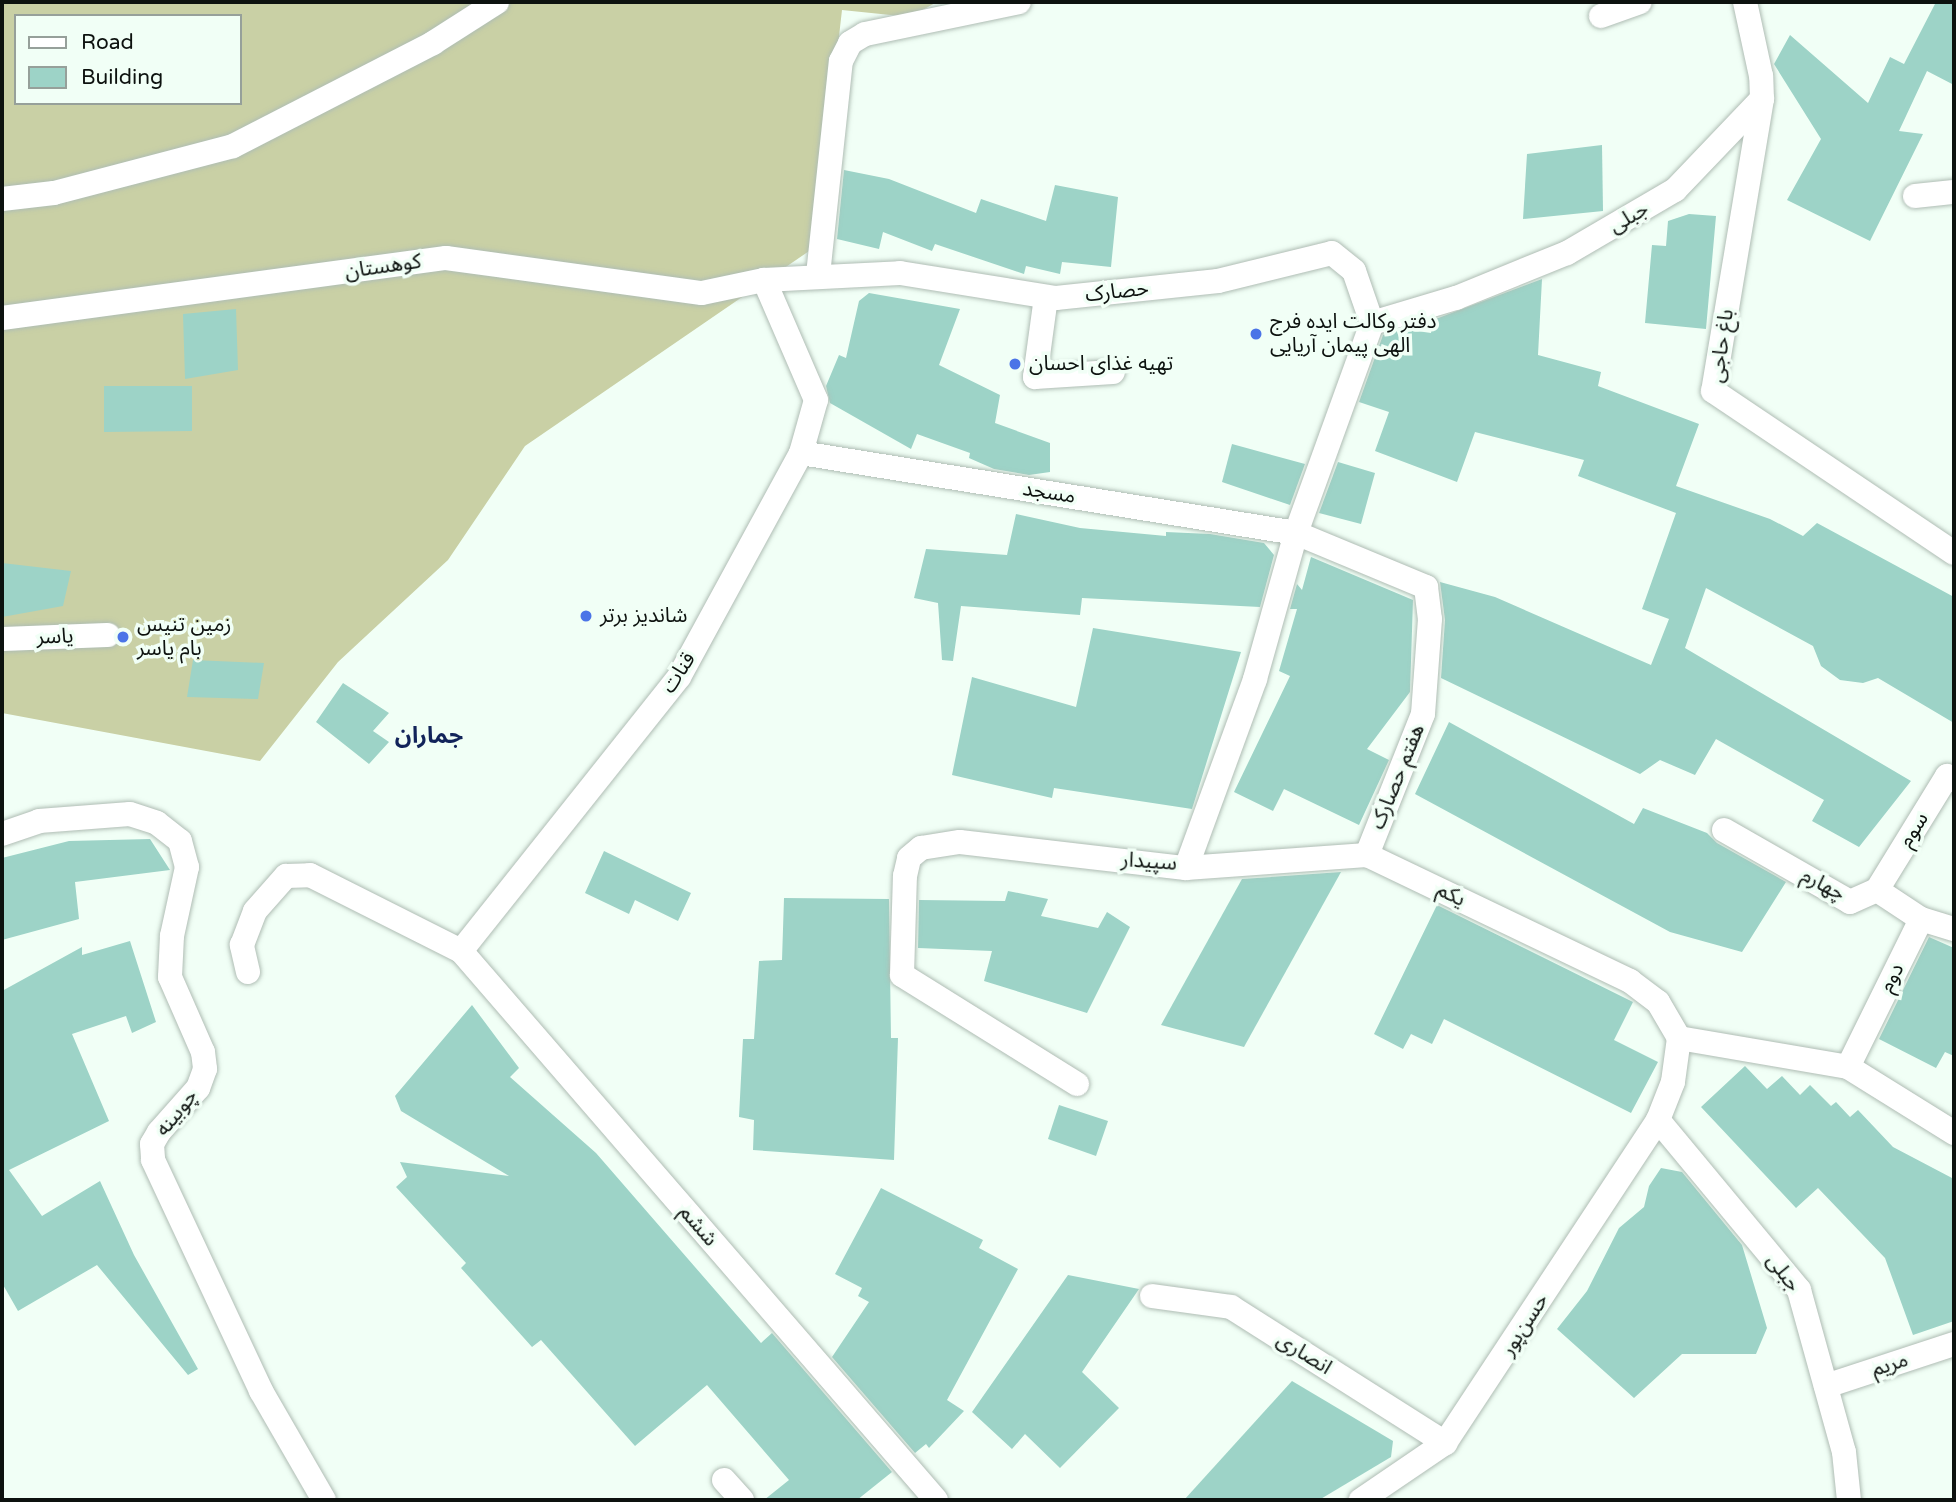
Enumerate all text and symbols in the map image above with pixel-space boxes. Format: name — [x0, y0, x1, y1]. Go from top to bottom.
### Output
legend — [14, 14, 242, 105]
text: Road — [81, 30, 134, 55]
text: Building — [81, 65, 163, 90]
street label: جبلی — [1605, 197, 1653, 239]
street label: کوهستان — [343, 249, 423, 285]
street label: حصارک — [1084, 276, 1150, 308]
street label: باغ حاجی — [1704, 308, 1740, 384]
place label: دفتر وکالت ایده فرج الهی پیمان آریایی — [1270, 309, 1437, 359]
marker: دفتر وکالت ایده فرج الهی پیمان آریایی — [1248, 326, 1264, 342]
place label: تهیه غذای احسان — [1029, 351, 1173, 377]
marker: تهیه غذای احسان — [1007, 356, 1023, 372]
street label: مسجد — [1021, 476, 1077, 510]
place label: شاندیز برتر — [600, 603, 687, 629]
marker: شاندیز برتر — [578, 608, 594, 624]
place label: زمین تنیس بام یاسر — [137, 612, 231, 662]
street label: یاسر — [36, 624, 74, 650]
marker: زمین تنیس بام یاسر — [115, 629, 131, 645]
street label: قنات — [657, 648, 701, 698]
street label: هفتم حصارک — [1365, 721, 1431, 833]
district label: جماران — [395, 722, 463, 750]
street label: سوم — [1894, 808, 1934, 852]
street label: سپیدار — [1120, 847, 1178, 877]
street label: چهارم — [1797, 863, 1849, 907]
street label: یکم — [1433, 877, 1469, 913]
street label: دوم — [1874, 959, 1910, 997]
street label: چوبینه — [150, 1084, 204, 1142]
street label: ششم — [673, 1200, 723, 1252]
street label: جبلی — [1761, 1249, 1805, 1297]
street label: حسن‌پور — [1496, 1289, 1554, 1361]
street label: انصاری — [1272, 1327, 1336, 1381]
street label: مریم — [1869, 1347, 1911, 1383]

